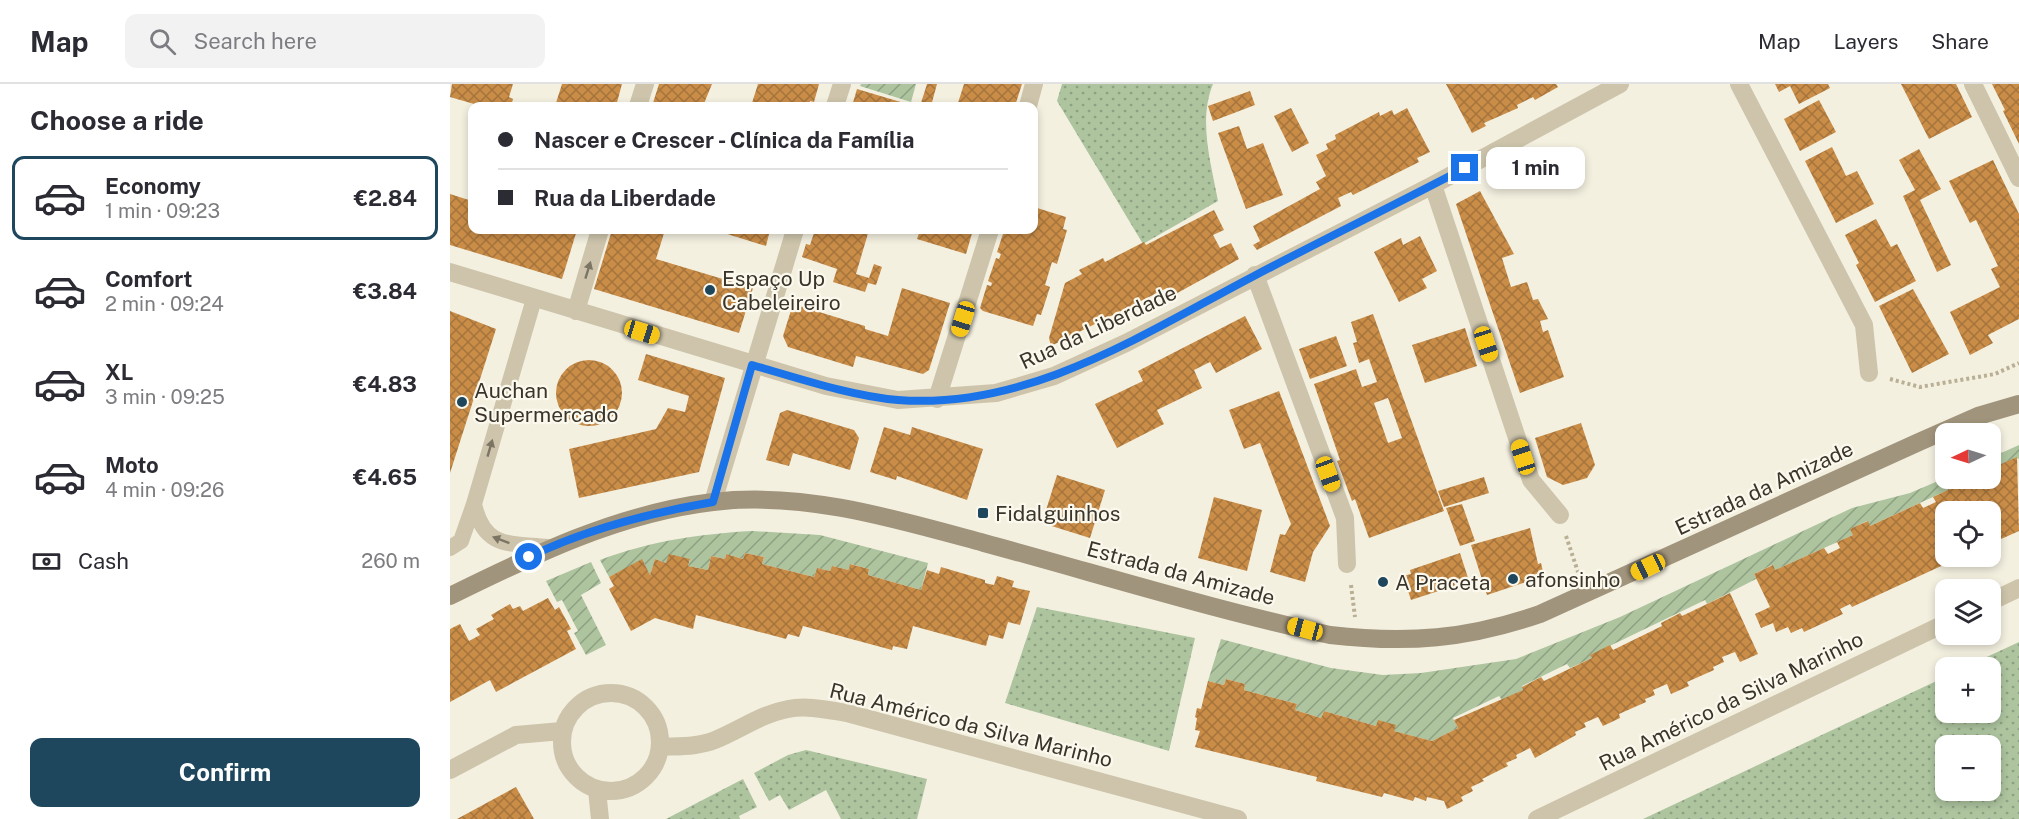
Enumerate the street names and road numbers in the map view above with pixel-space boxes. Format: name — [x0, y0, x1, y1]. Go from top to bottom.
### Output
street label: Rua da Liberdade — [1015, 280, 1181, 374]
street label: Estrada da Amizade — [1671, 436, 1857, 540]
street label: Estrada da Amizade — [1084, 536, 1278, 610]
street label: Rua Américo da Silva Marinho — [1595, 626, 1867, 776]
street label: Rua Américo da Silva Marinho — [827, 678, 1115, 772]

